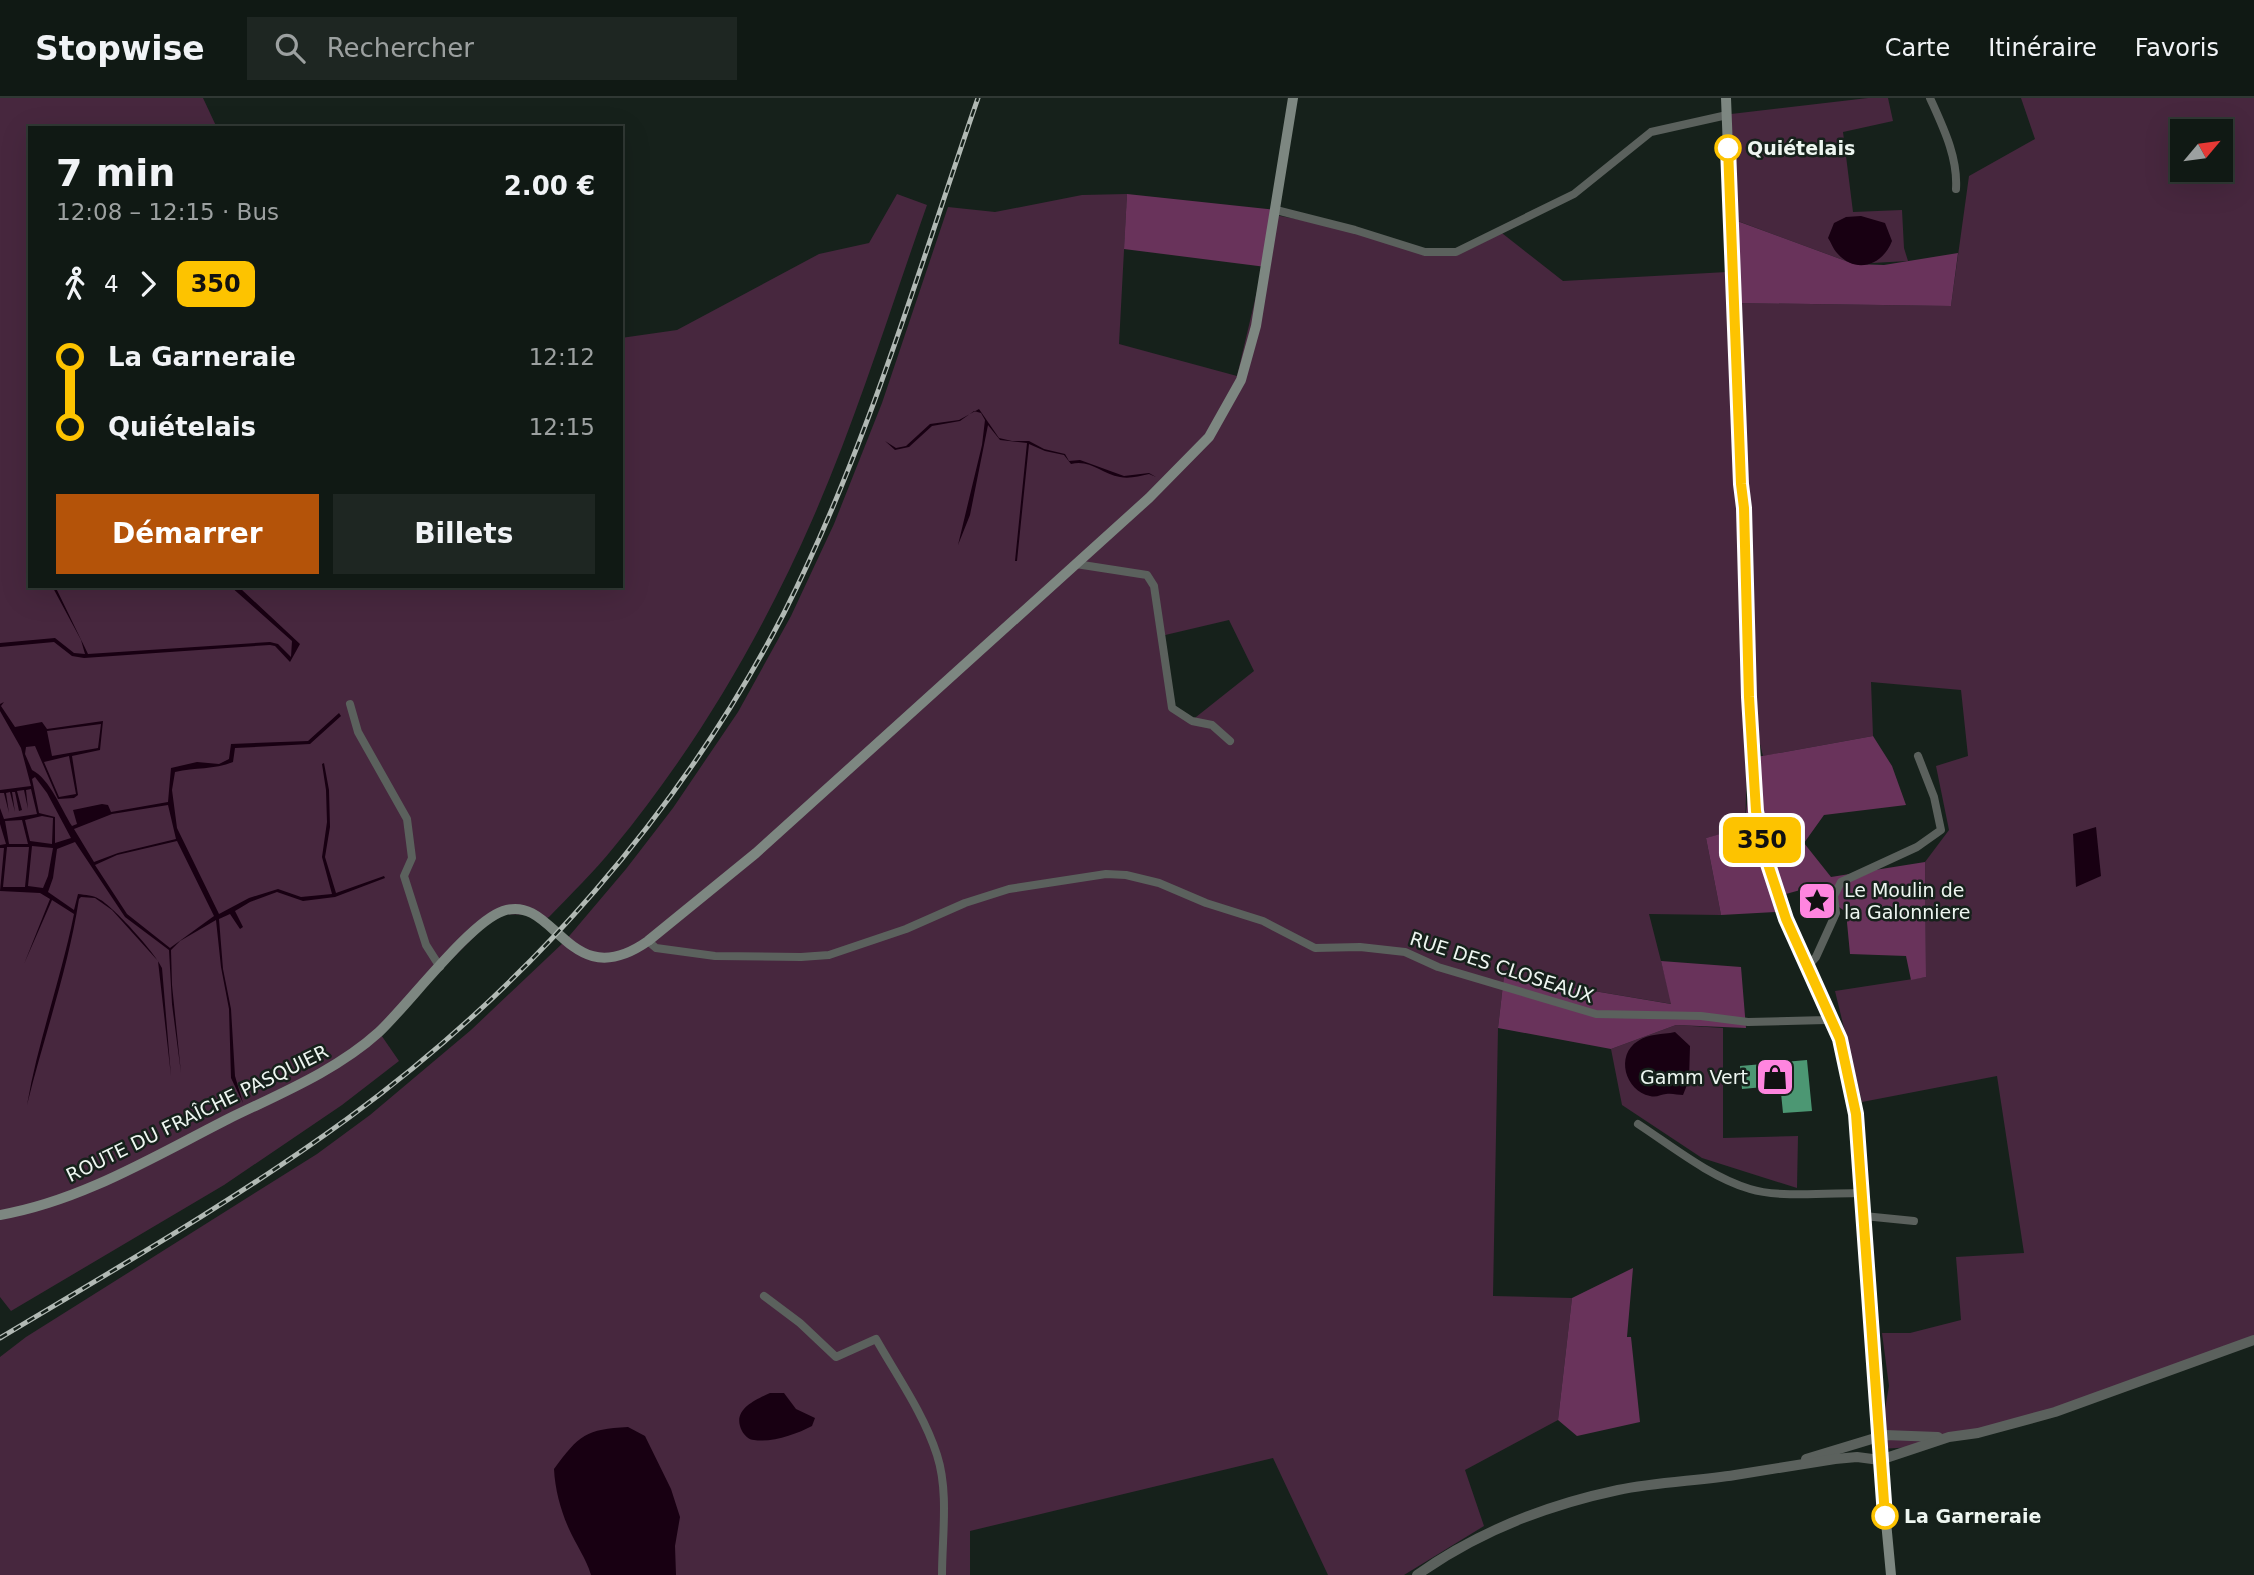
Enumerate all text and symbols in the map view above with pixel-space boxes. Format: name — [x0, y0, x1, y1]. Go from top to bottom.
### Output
search box — [247, 17, 737, 80]
text: Stopwise — [35, 29, 205, 68]
icon: search — [271, 29, 309, 67]
text: Rechercher — [327, 33, 474, 63]
text: Carte — [1885, 34, 1950, 62]
text: Itinéraire — [1988, 34, 2097, 62]
text: Favoris — [2135, 34, 2219, 62]
north arrow — [2170, 119, 2233, 182]
map controls — [2170, 119, 2233, 182]
marker: Quiételais — [1715, 135, 1741, 161]
place label: Quiételais — [1747, 137, 1855, 159]
text: 7 min — [56, 151, 175, 195]
text: 2.00 € — [504, 171, 595, 201]
text: 12:08 – 12:15 · Bus — [56, 199, 279, 225]
icon: walk — [56, 265, 94, 303]
icon: forward — [129, 265, 167, 303]
text: 350 — [191, 270, 241, 298]
text: 4 — [104, 271, 119, 297]
text: La Garneraie — [108, 342, 296, 372]
text: 12:12 — [529, 344, 595, 370]
text: Quiételais — [108, 412, 256, 442]
text: 12:15 — [529, 414, 595, 440]
button: Démarrer — [56, 494, 319, 574]
button: Billets — [333, 494, 595, 574]
line badge: 350 — [1722, 817, 1802, 863]
text: 350 — [1737, 826, 1787, 854]
place label: Le Moulin de la Galonniere — [1844, 879, 1970, 923]
place icon: Le Moulin de la Galonniere — [1796, 880, 1838, 922]
street label: RUE DES CLOSEAUX — [1407, 927, 1597, 1007]
street label: ROUTE DU FRAÎCHE PASQUIER — [62, 1040, 332, 1186]
shop icon: Gamm Vert — [1754, 1056, 1796, 1098]
place label: Gamm Vert — [1640, 1066, 1748, 1088]
marker: La Garneraie — [1872, 1503, 1898, 1529]
place label: La Garneraie — [1904, 1505, 2041, 1527]

